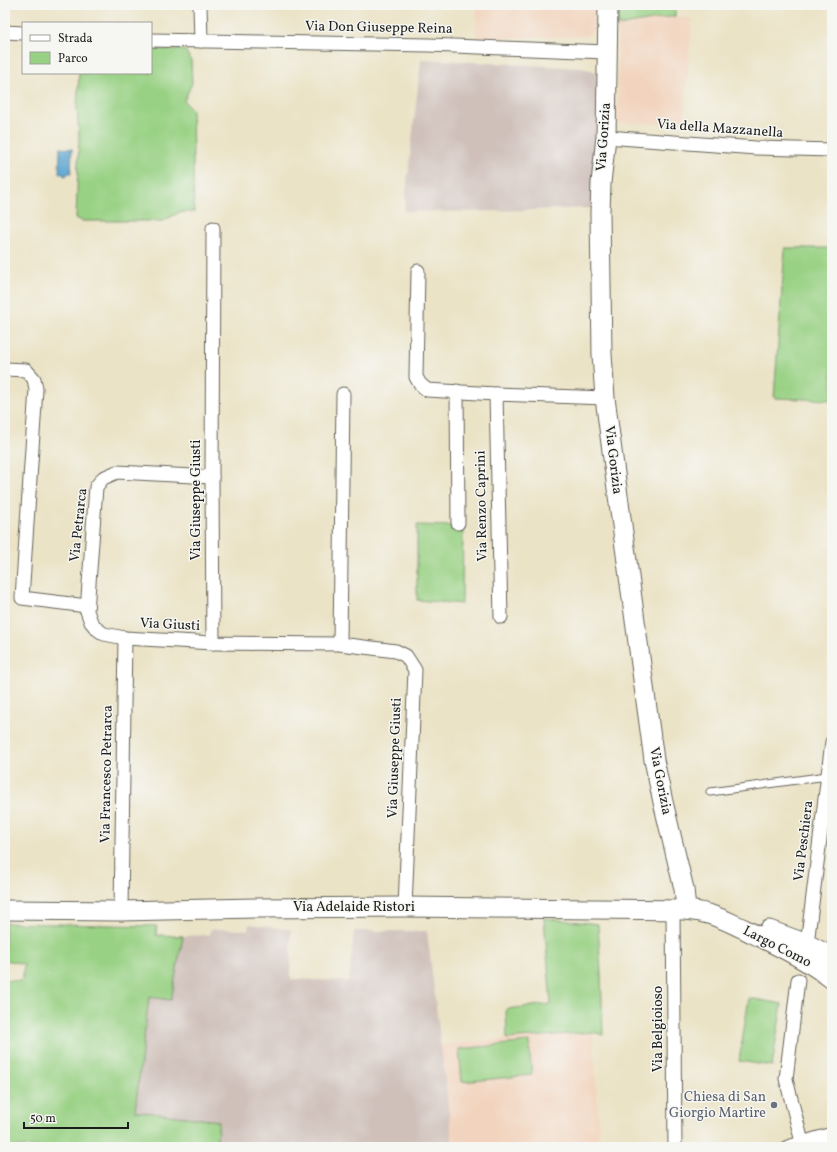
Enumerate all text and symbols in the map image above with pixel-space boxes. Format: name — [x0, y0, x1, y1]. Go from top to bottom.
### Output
street label: Via Don Giuseppe Reina — [305, 17, 453, 39]
legend — [22, 22, 152, 74]
text: Strada — [58, 31, 93, 47]
text: Parco — [58, 51, 88, 67]
street label: Via Gorizia — [592, 102, 616, 172]
street label: Via della Mazzanella — [656, 115, 784, 143]
street label: Via Gorizia — [599, 425, 627, 495]
street label: Via Giuseppe Giusti — [187, 440, 206, 560]
street label: Via Renzo Caprini — [472, 450, 492, 562]
street label: Via Petrarca — [66, 487, 92, 563]
street label: Via Giusti — [139, 614, 201, 636]
street label: Via Giuseppe Giusti — [383, 697, 407, 819]
street label: Via Francesco Petrarca — [96, 705, 118, 843]
street label: Via Gorizia — [644, 745, 676, 817]
street label: Via Peschiera — [790, 799, 818, 883]
street label: Via Adelaide Ristori — [293, 898, 415, 917]
street label: Largo Como — [739, 922, 815, 972]
street label: Via Belgioioso — [649, 986, 668, 1072]
place label: Chiesa di San Giorgio Martire — [669, 1088, 766, 1123]
marker: Chiesa di San Giorgio Martire — [769, 1100, 779, 1110]
scale bar — [24, 1104, 128, 1130]
text: 50 m — [30, 1111, 56, 1127]

